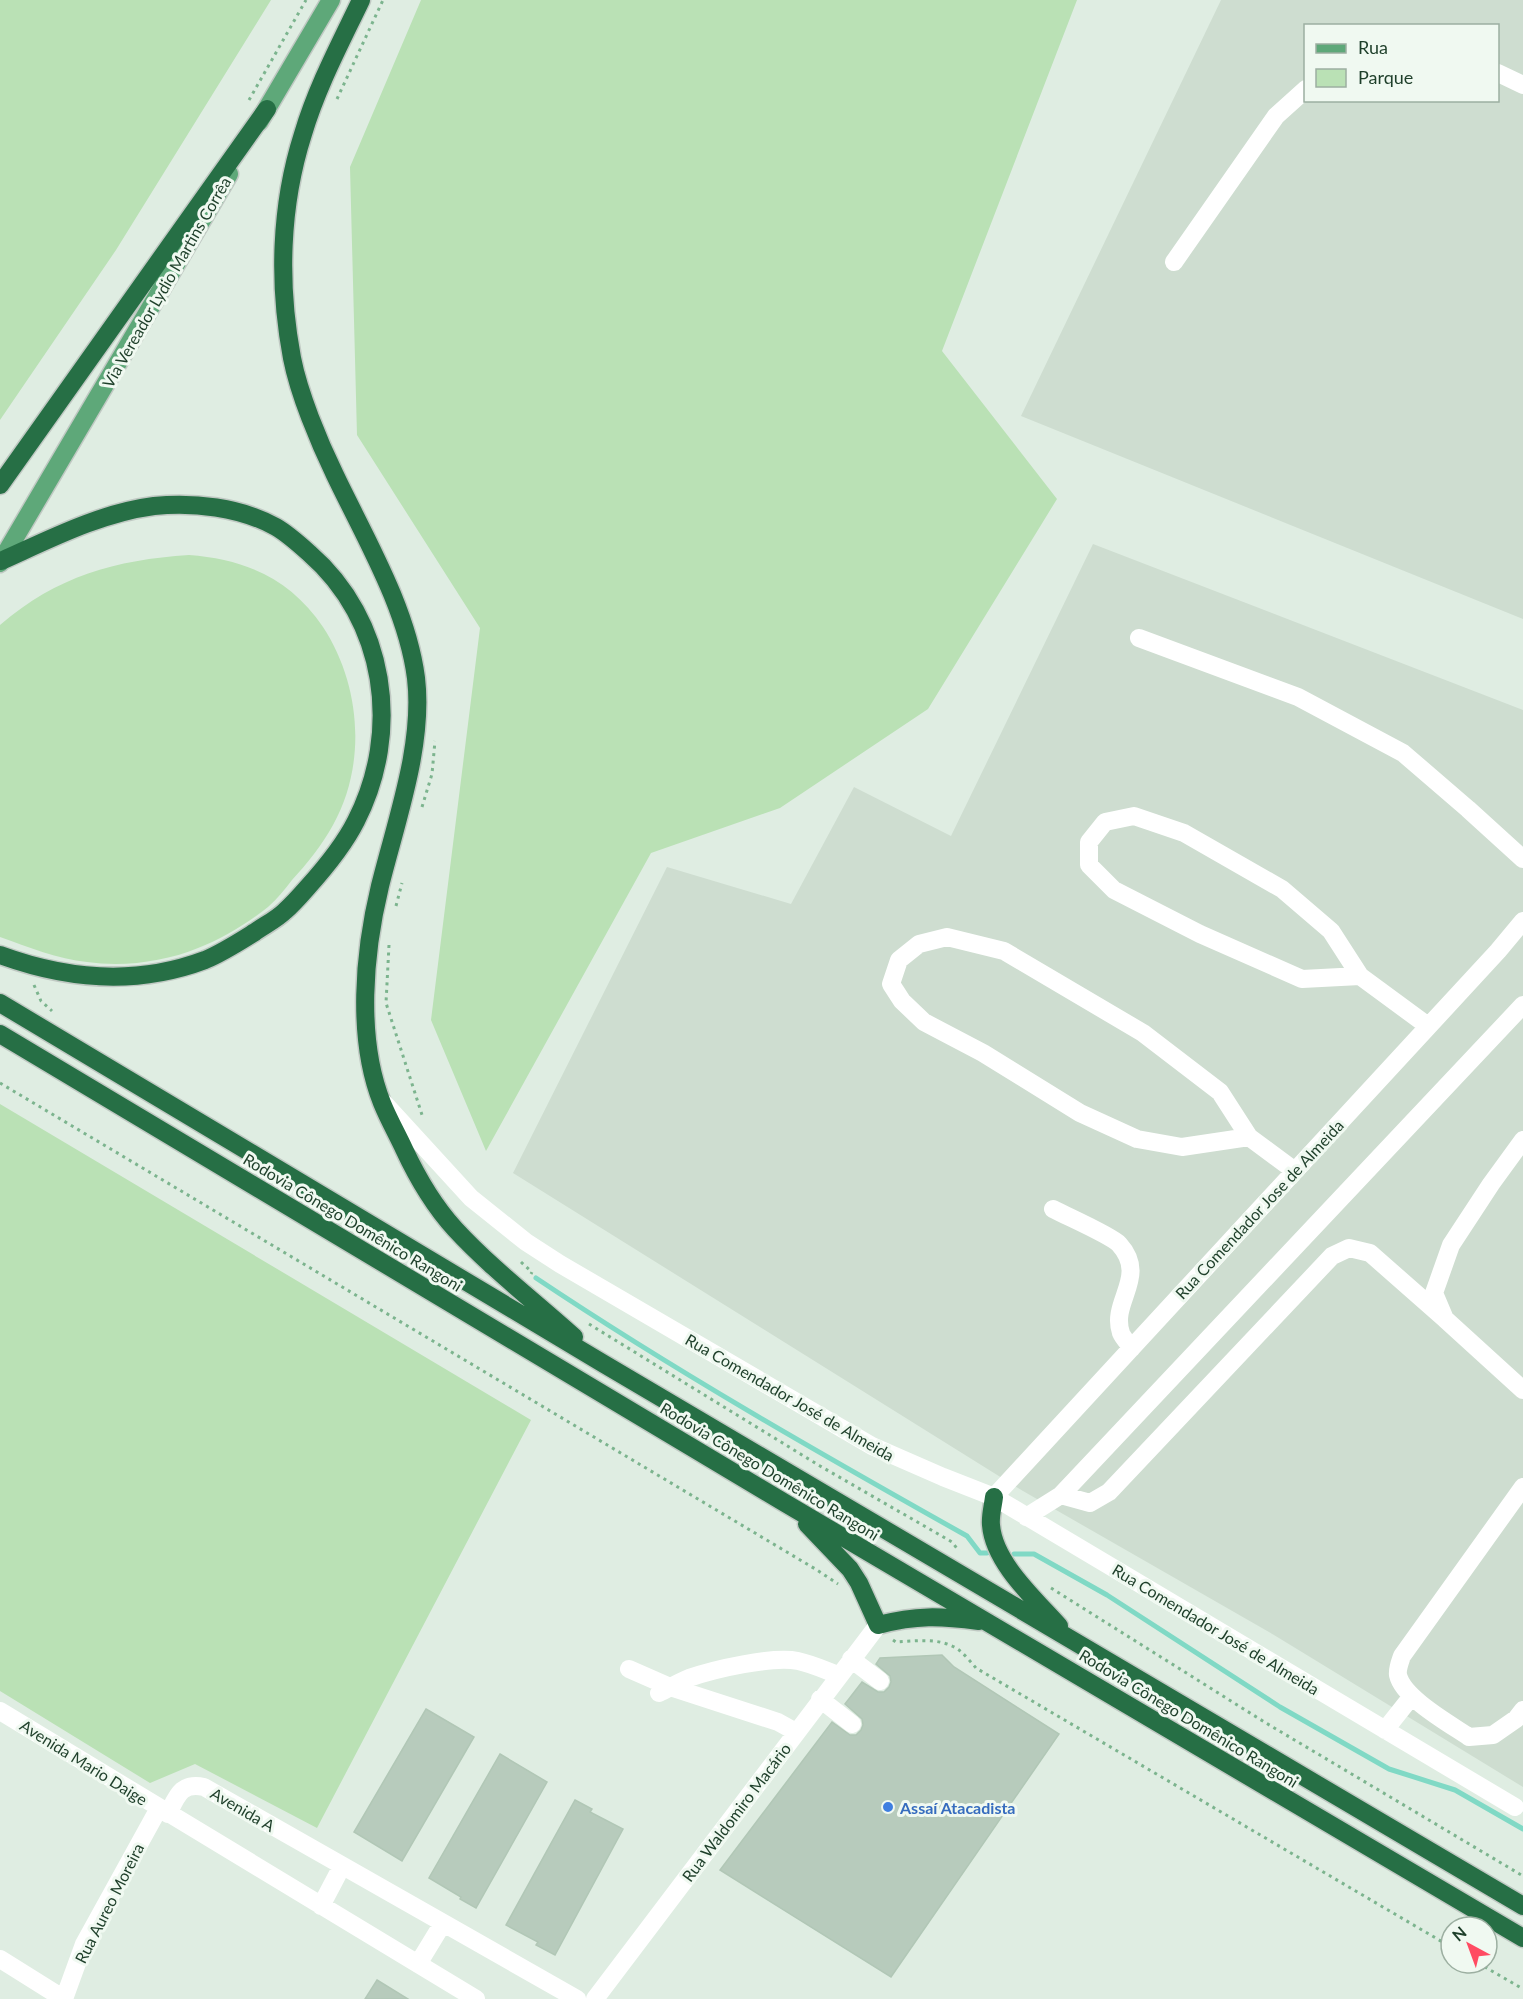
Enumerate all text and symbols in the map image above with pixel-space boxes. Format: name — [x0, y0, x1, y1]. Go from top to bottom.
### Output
legend — [1304, 24, 1499, 102]
text: Rua — [1358, 36, 1388, 58]
text: Parque — [1358, 66, 1413, 88]
street label: Via Vereador Lydio Martins Corrêa — [98, 173, 234, 391]
street label: Rua Comendador Jose de Almeida — [1171, 1116, 1347, 1302]
street label: Rodovia Cônego Domênico Rangoni — [240, 1149, 466, 1295]
street label: Rua Comendador José de Almeida — [682, 1329, 898, 1465]
street label: Rodovia Cônego Domênico Rangoni — [657, 1398, 883, 1544]
street label: Rua Comendador José de Almeida — [1109, 1560, 1323, 1698]
street label: Rodovia Cônego Domênico Rangoni — [1076, 1645, 1302, 1791]
street label: Avenida Mario Daige — [17, 1715, 151, 1809]
street label: Rua Waldomiro Macário — [678, 1739, 794, 1885]
street label: Avenida A — [208, 1783, 279, 1835]
place label: Assaí Atacadista — [899, 1798, 1016, 1817]
marker: Assaí Atacadista — [881, 1800, 895, 1814]
street label: Rua Aureo Moreira — [71, 1840, 147, 1966]
north arrow — [1439, 1915, 1499, 1975]
text: N — [1448, 1922, 1470, 1945]

